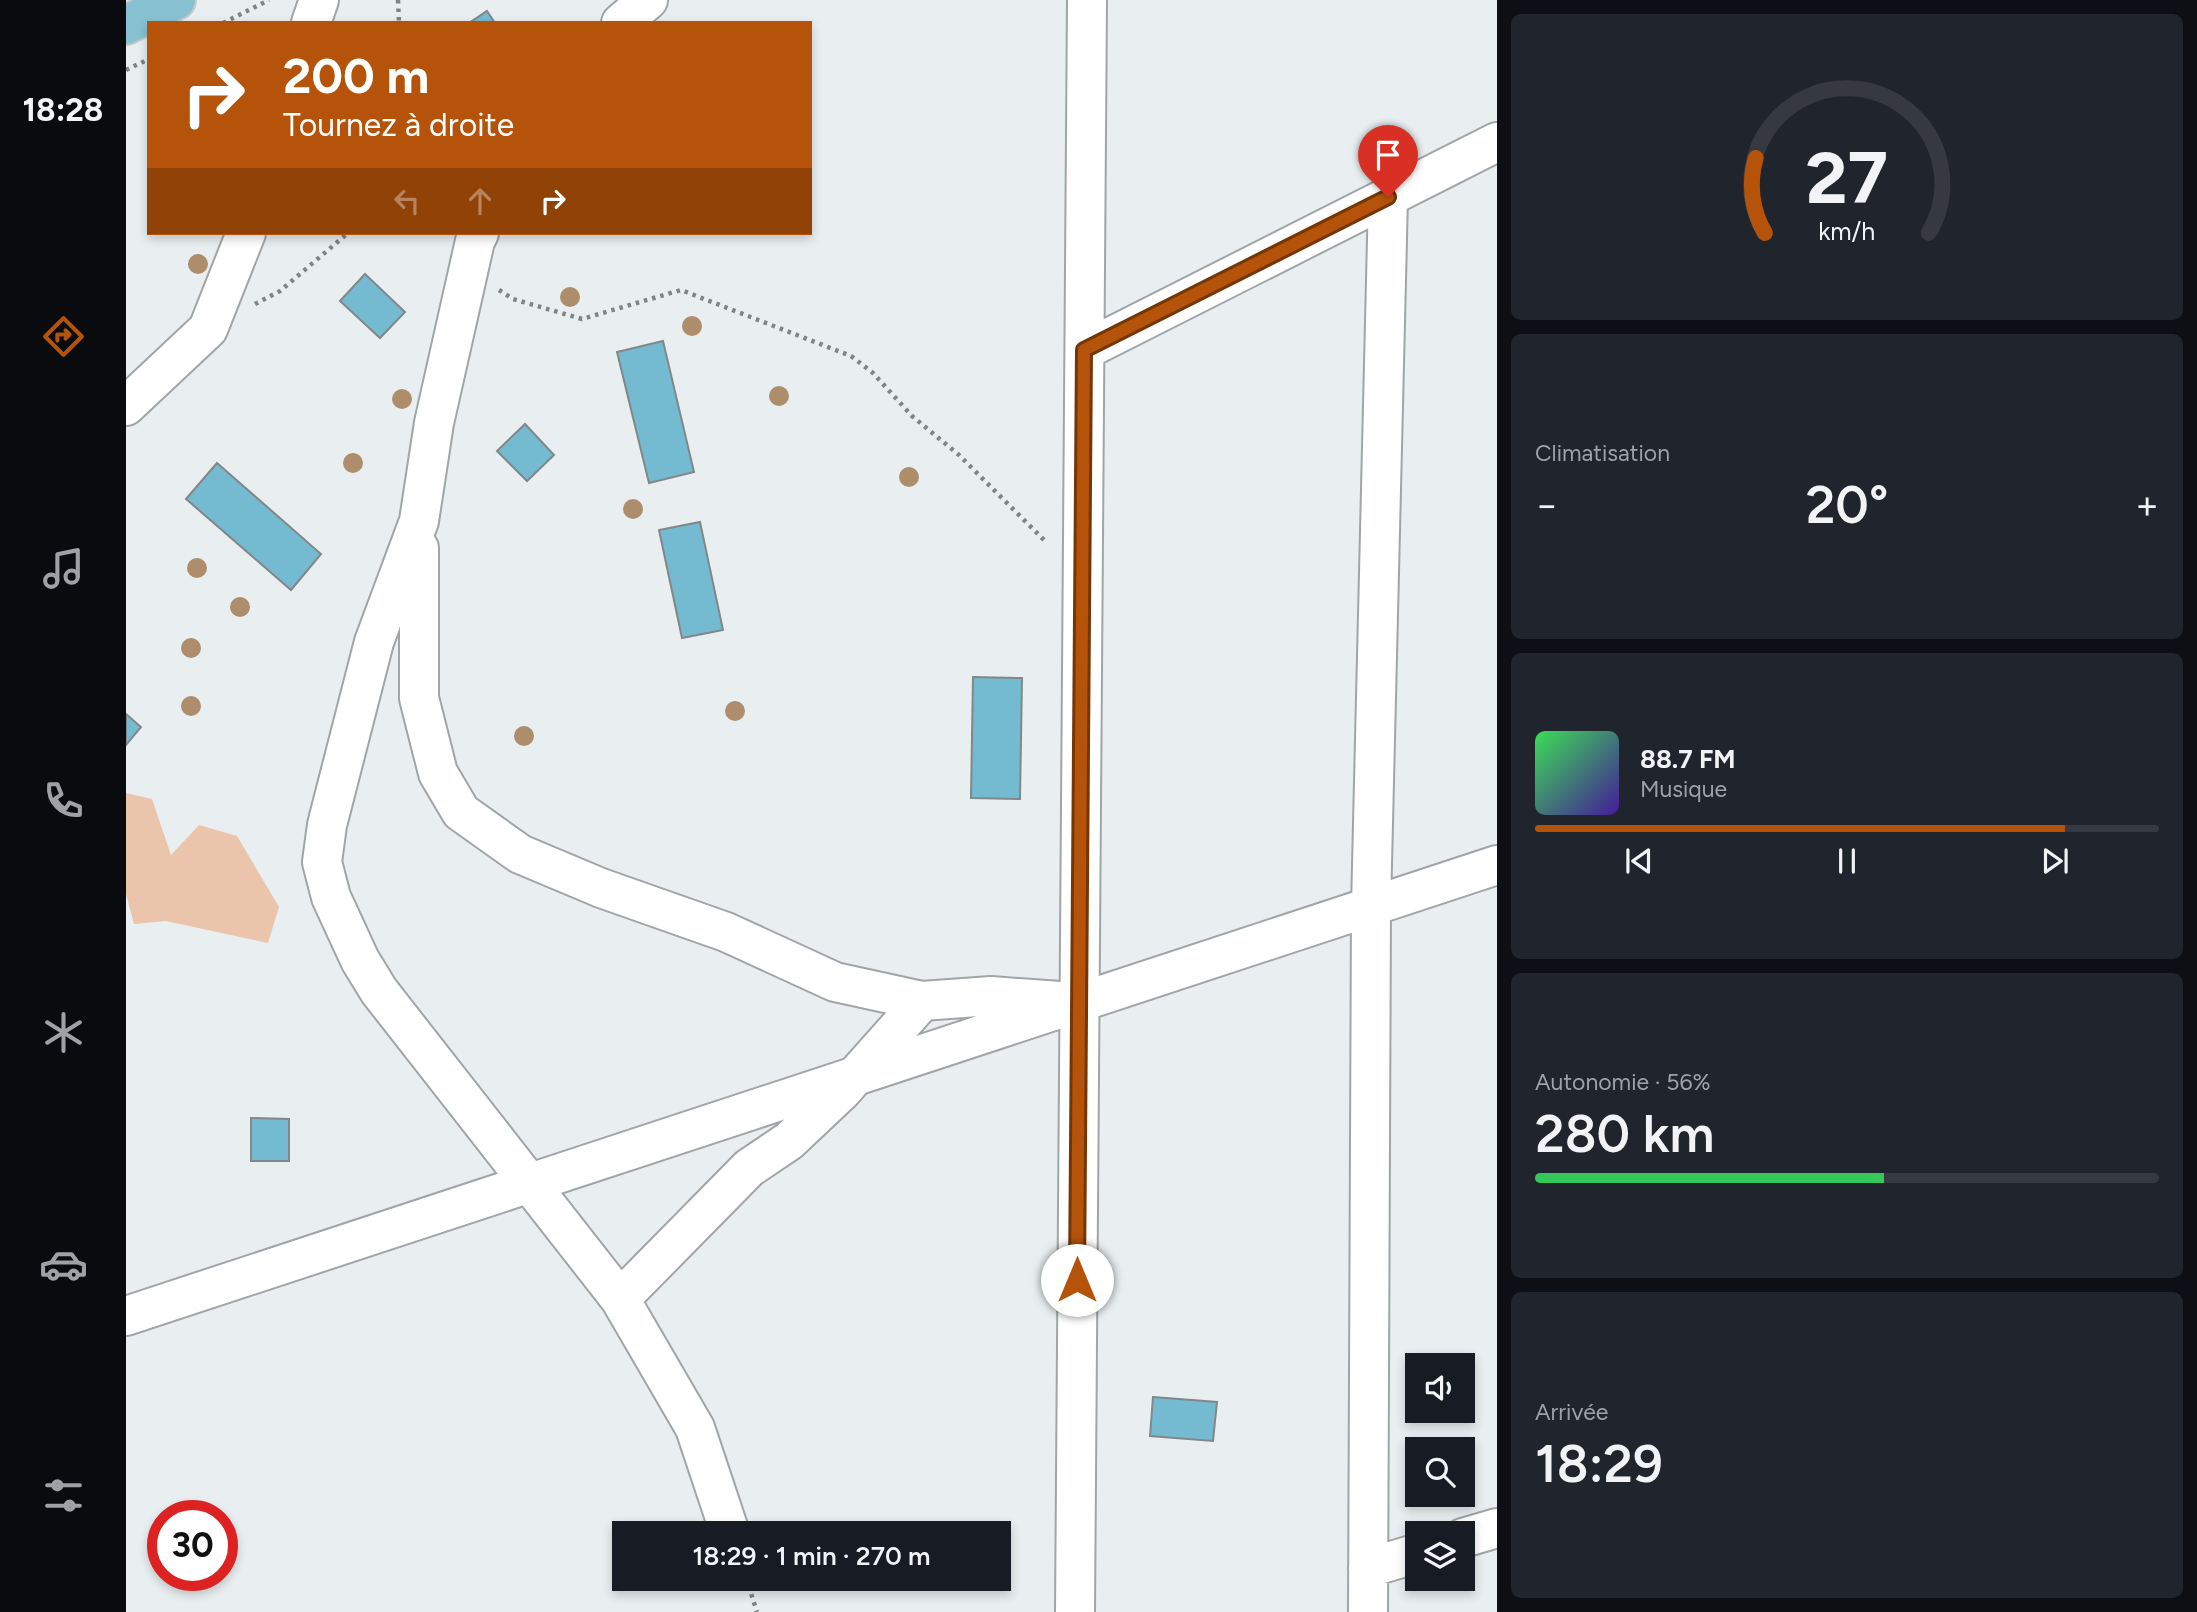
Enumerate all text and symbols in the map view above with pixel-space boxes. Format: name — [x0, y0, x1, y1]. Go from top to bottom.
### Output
text: 200 m — [283, 46, 429, 105]
icon: right — [168, 49, 259, 140]
text: 18:28 — [23, 91, 103, 129]
text: Tournez à droite — [283, 106, 514, 144]
pin — [1358, 125, 1418, 197]
text: 27 — [1806, 134, 1888, 221]
icon: arrive — [1369, 136, 1407, 174]
icon: left — [388, 182, 426, 220]
icon: ahead — [461, 182, 499, 220]
icon: right — [534, 182, 572, 220]
text: km/h — [1818, 216, 1876, 246]
icon: directions — [39, 312, 88, 361]
text: Climatisation — [1535, 439, 1670, 467]
text: 20° — [1806, 474, 1888, 536]
text: − — [1535, 482, 1559, 528]
text: + — [2135, 482, 2159, 528]
icon: music — [39, 544, 88, 593]
text: 88.7 FM — [1640, 743, 1736, 775]
text: Musique — [1640, 775, 1727, 803]
icon: phone — [39, 776, 88, 825]
icon: previous — [1620, 842, 1658, 880]
icon: pause — [1828, 842, 1866, 880]
icon: next — [2036, 842, 2074, 880]
icon: climate — [39, 1008, 88, 1057]
text: Autonomie · 56% — [1535, 1068, 1711, 1096]
text: 280 km — [1535, 1103, 1714, 1165]
icon: car — [39, 1240, 88, 1289]
position arrow — [1040, 1243, 1114, 1317]
map controls — [1405, 1353, 1475, 1591]
button: sound — [1405, 1353, 1475, 1423]
text: Arrivée — [1535, 1398, 1608, 1426]
text: 18:29 — [1535, 1433, 1663, 1495]
button: search — [1405, 1437, 1475, 1507]
icon: filters — [39, 1471, 88, 1520]
speed limit sign: 30 — [147, 1500, 238, 1591]
button: layers — [1405, 1521, 1475, 1591]
text: 18:29 · 1 min · 270 m — [693, 1540, 930, 1572]

